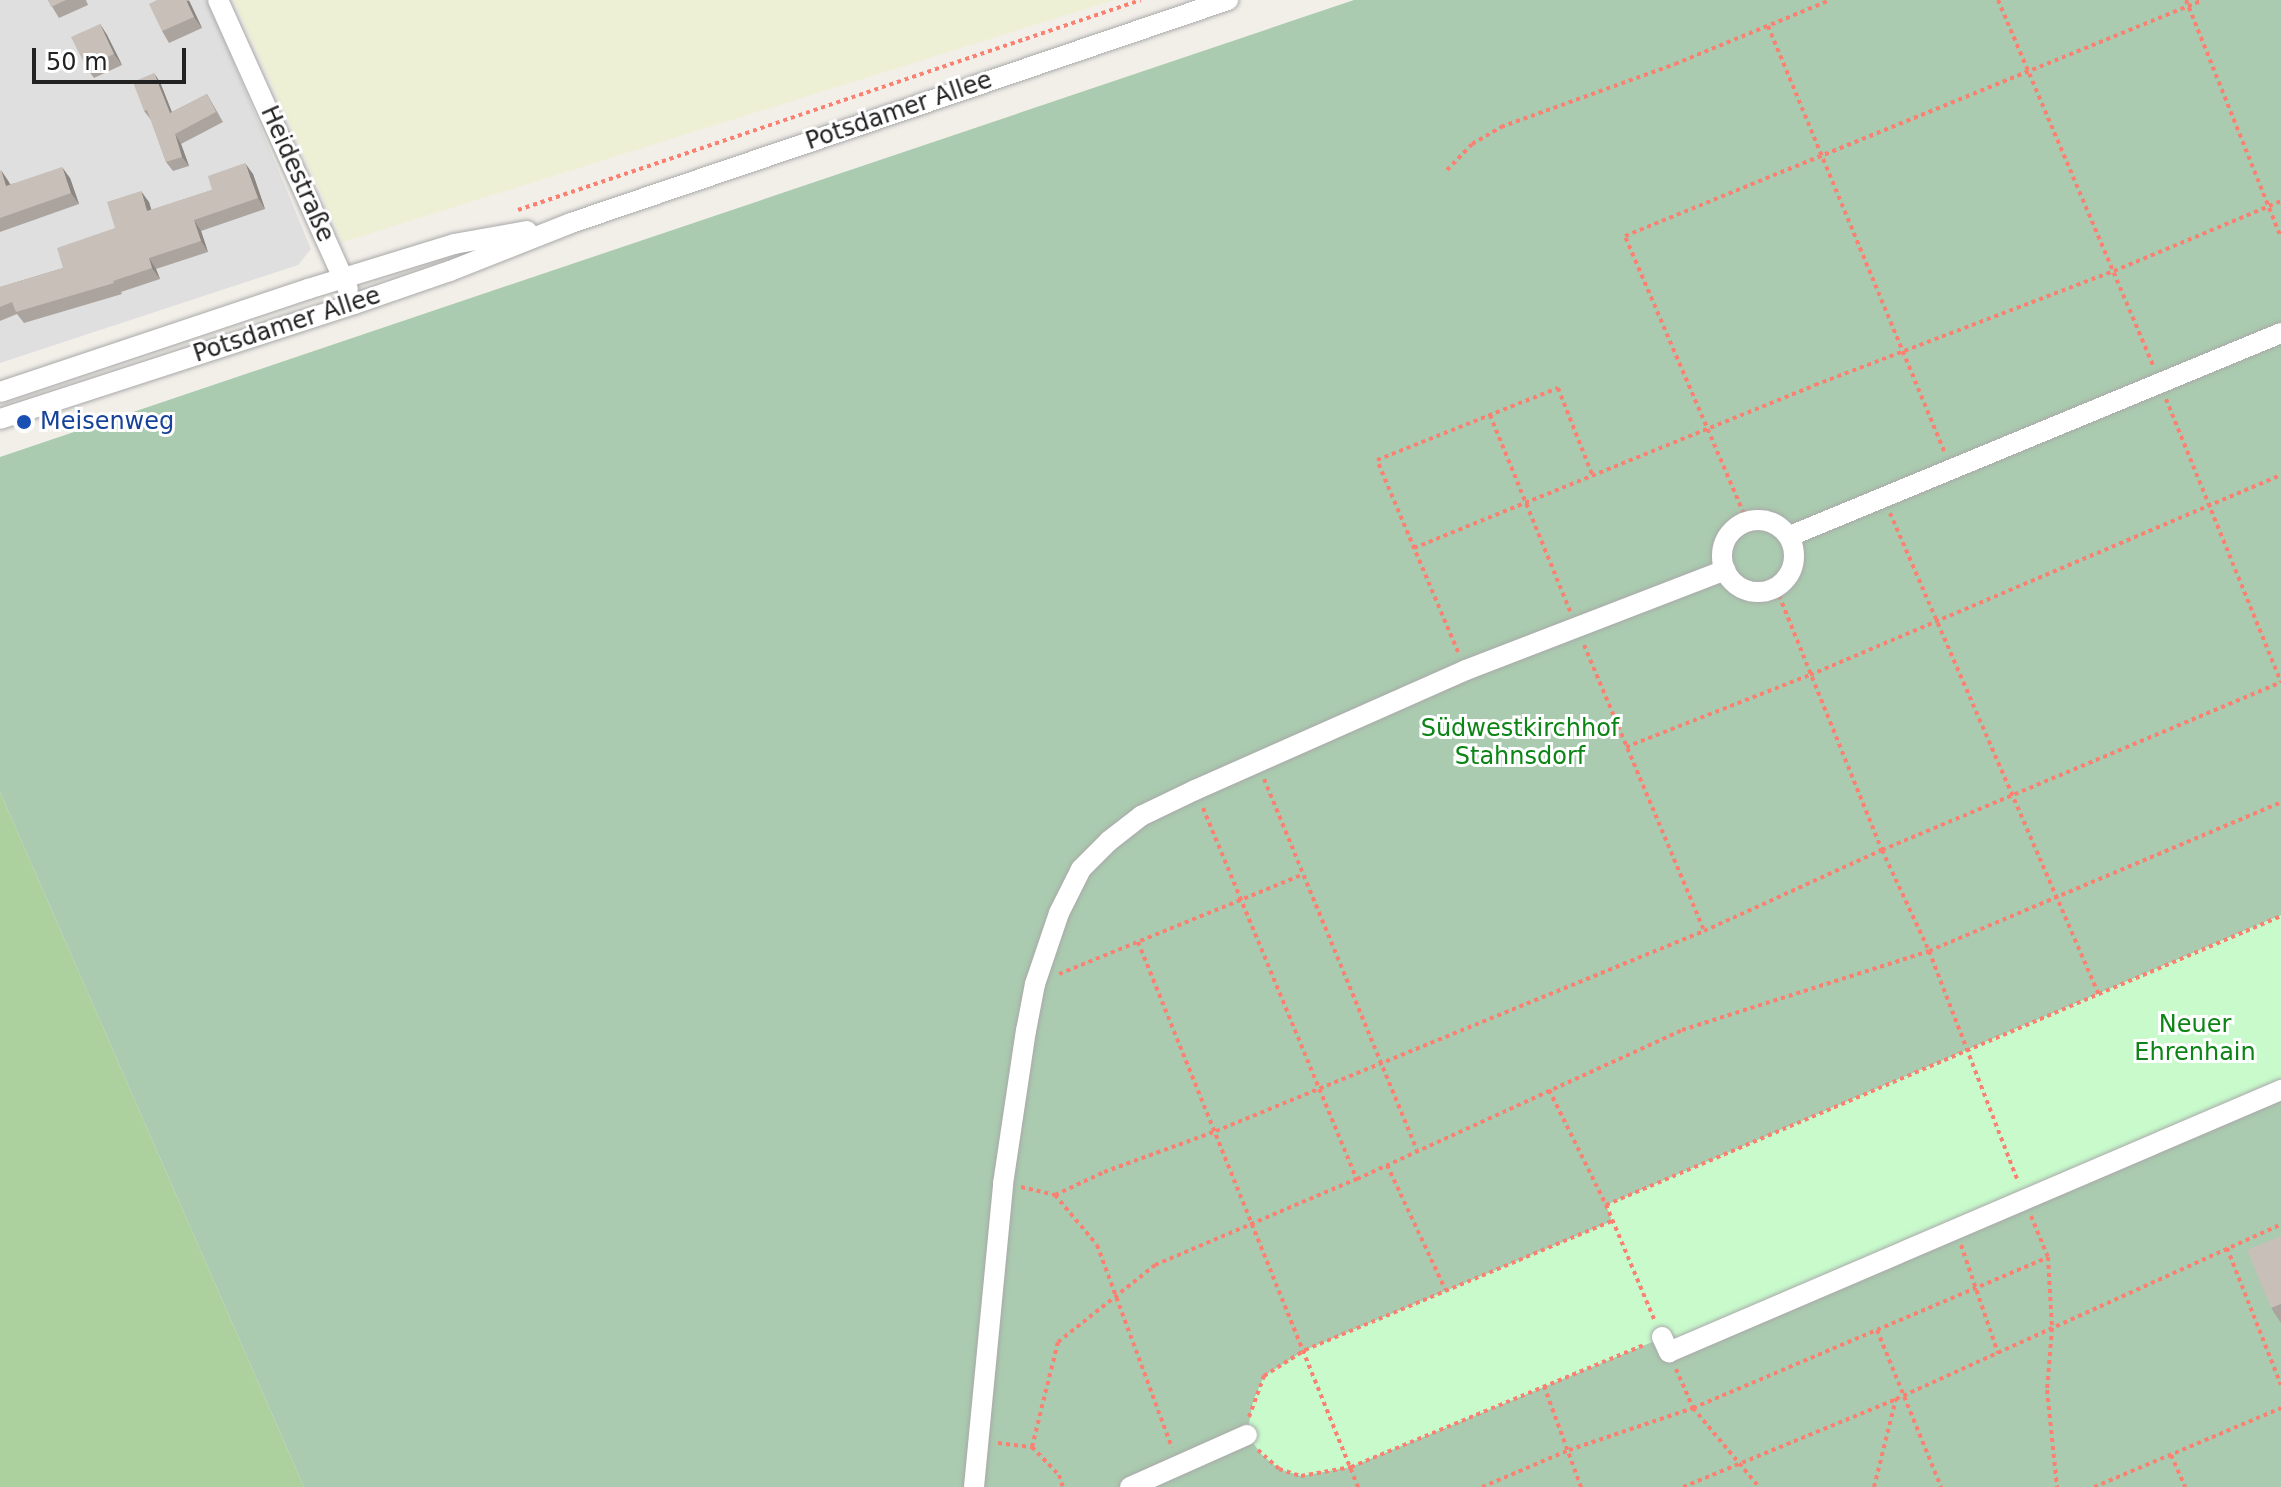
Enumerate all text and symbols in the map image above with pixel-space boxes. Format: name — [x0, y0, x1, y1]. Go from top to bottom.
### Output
scale bar — [36, 32, 190, 82]
text: 50 m — [46, 48, 108, 76]
street label: Potsdamer Allee — [802, 66, 996, 156]
street label: Heidestraße — [254, 102, 340, 246]
street label: Potsdamer Allee — [190, 281, 384, 369]
place label: Meisenweg — [40, 408, 174, 436]
marker: Meisenweg — [15, 413, 33, 431]
park label: Südwestkirchhof Stahnsdorf — [1421, 715, 1619, 771]
park label: Neuer Ehrenhain — [2134, 1011, 2256, 1067]

